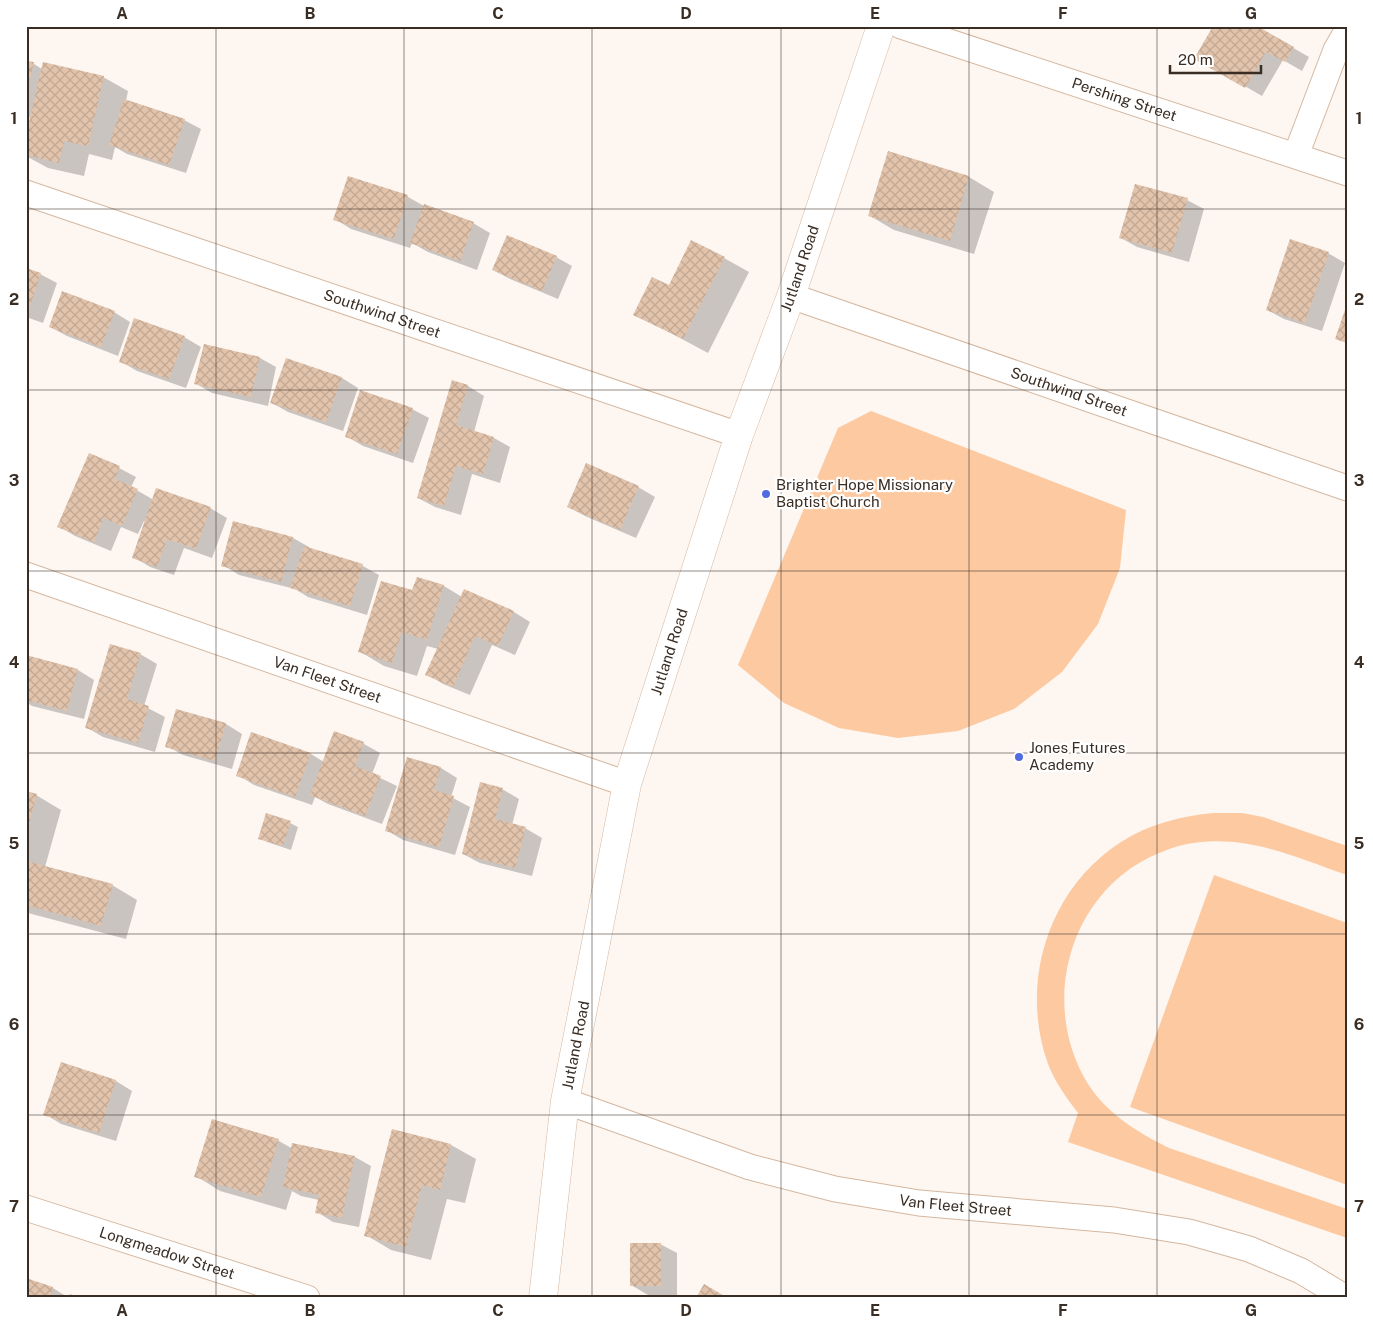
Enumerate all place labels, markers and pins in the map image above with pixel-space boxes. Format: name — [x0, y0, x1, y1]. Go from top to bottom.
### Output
place label: Brighter Hope Missionary Baptist Church — [776, 476, 953, 510]
marker: Brighter Hope Missionary Baptist Church — [760, 488, 772, 500]
place label: Jones Futures Academy — [1029, 739, 1125, 773]
marker: Jones Futures Academy — [1013, 751, 1025, 763]

